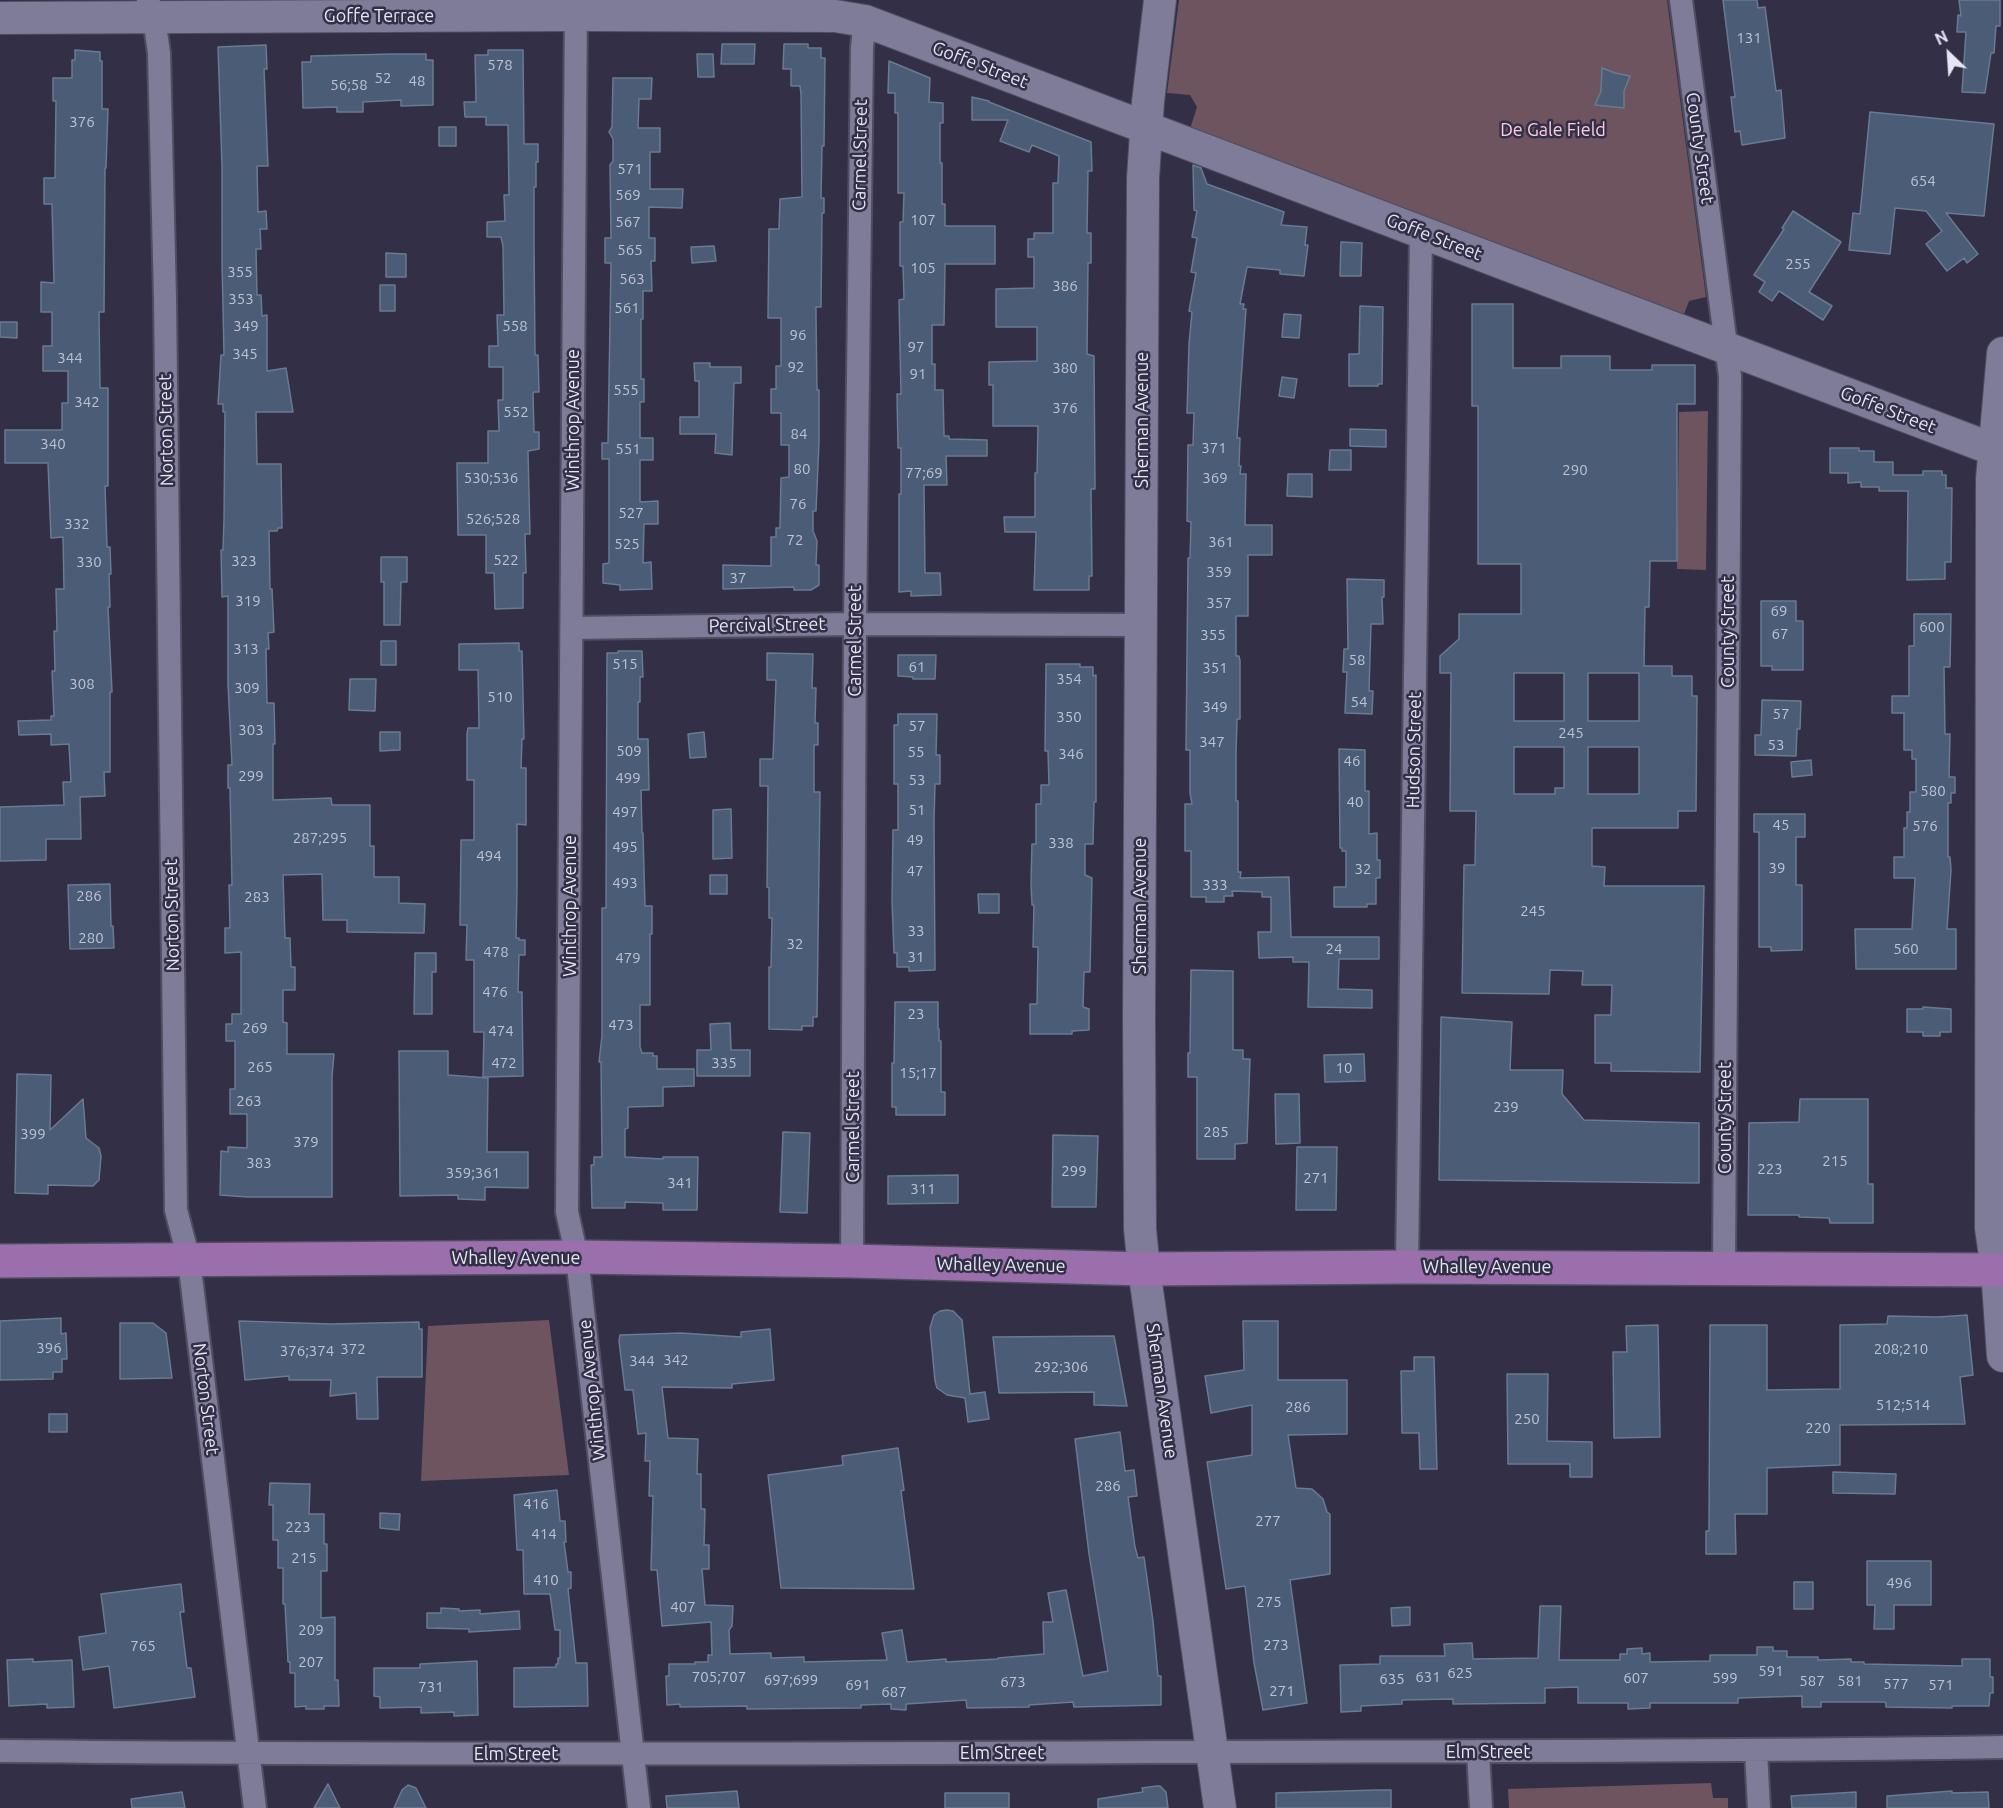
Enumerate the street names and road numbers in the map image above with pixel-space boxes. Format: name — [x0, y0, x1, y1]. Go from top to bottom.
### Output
street label: Goffe Terrace — [324, 5, 434, 27]
street label: Goffe Street — [929, 37, 1031, 93]
street label: County Street — [1681, 91, 1719, 205]
street label: Carmel Street — [848, 99, 872, 211]
street label: Goffe Street — [1383, 209, 1485, 265]
street label: Winthrop Avenue — [562, 349, 584, 491]
street label: Sherman Avenue — [1131, 352, 1153, 488]
street label: Norton Street — [154, 374, 178, 486]
street label: Goffe Street — [1837, 382, 1939, 438]
street label: County Street — [1717, 576, 1739, 688]
street label: Carmel Street — [844, 585, 866, 697]
street label: Percival Street — [708, 613, 826, 637]
street label: Hudson Street — [1402, 692, 1426, 808]
street label: Winthrop Avenue — [559, 835, 581, 977]
street label: Sherman Avenue — [1129, 838, 1151, 974]
street label: Norton Street — [160, 859, 184, 971]
street label: County Street — [1714, 1062, 1736, 1174]
street label: Carmel Street — [842, 1071, 864, 1183]
street label: Whalley Avenue — [452, 1247, 580, 1269]
street label: Whalley Avenue — [936, 1253, 1066, 1277]
street label: Whalley Avenue — [1423, 1256, 1551, 1278]
street label: Winthrop Avenue — [574, 1318, 610, 1462]
street label: Sherman Avenue — [1142, 1322, 1182, 1460]
street label: Norton Street — [188, 1342, 224, 1456]
street label: Elm Street — [1446, 1741, 1530, 1763]
street label: Elm Street — [960, 1742, 1044, 1764]
street label: Elm Street — [474, 1743, 558, 1765]

